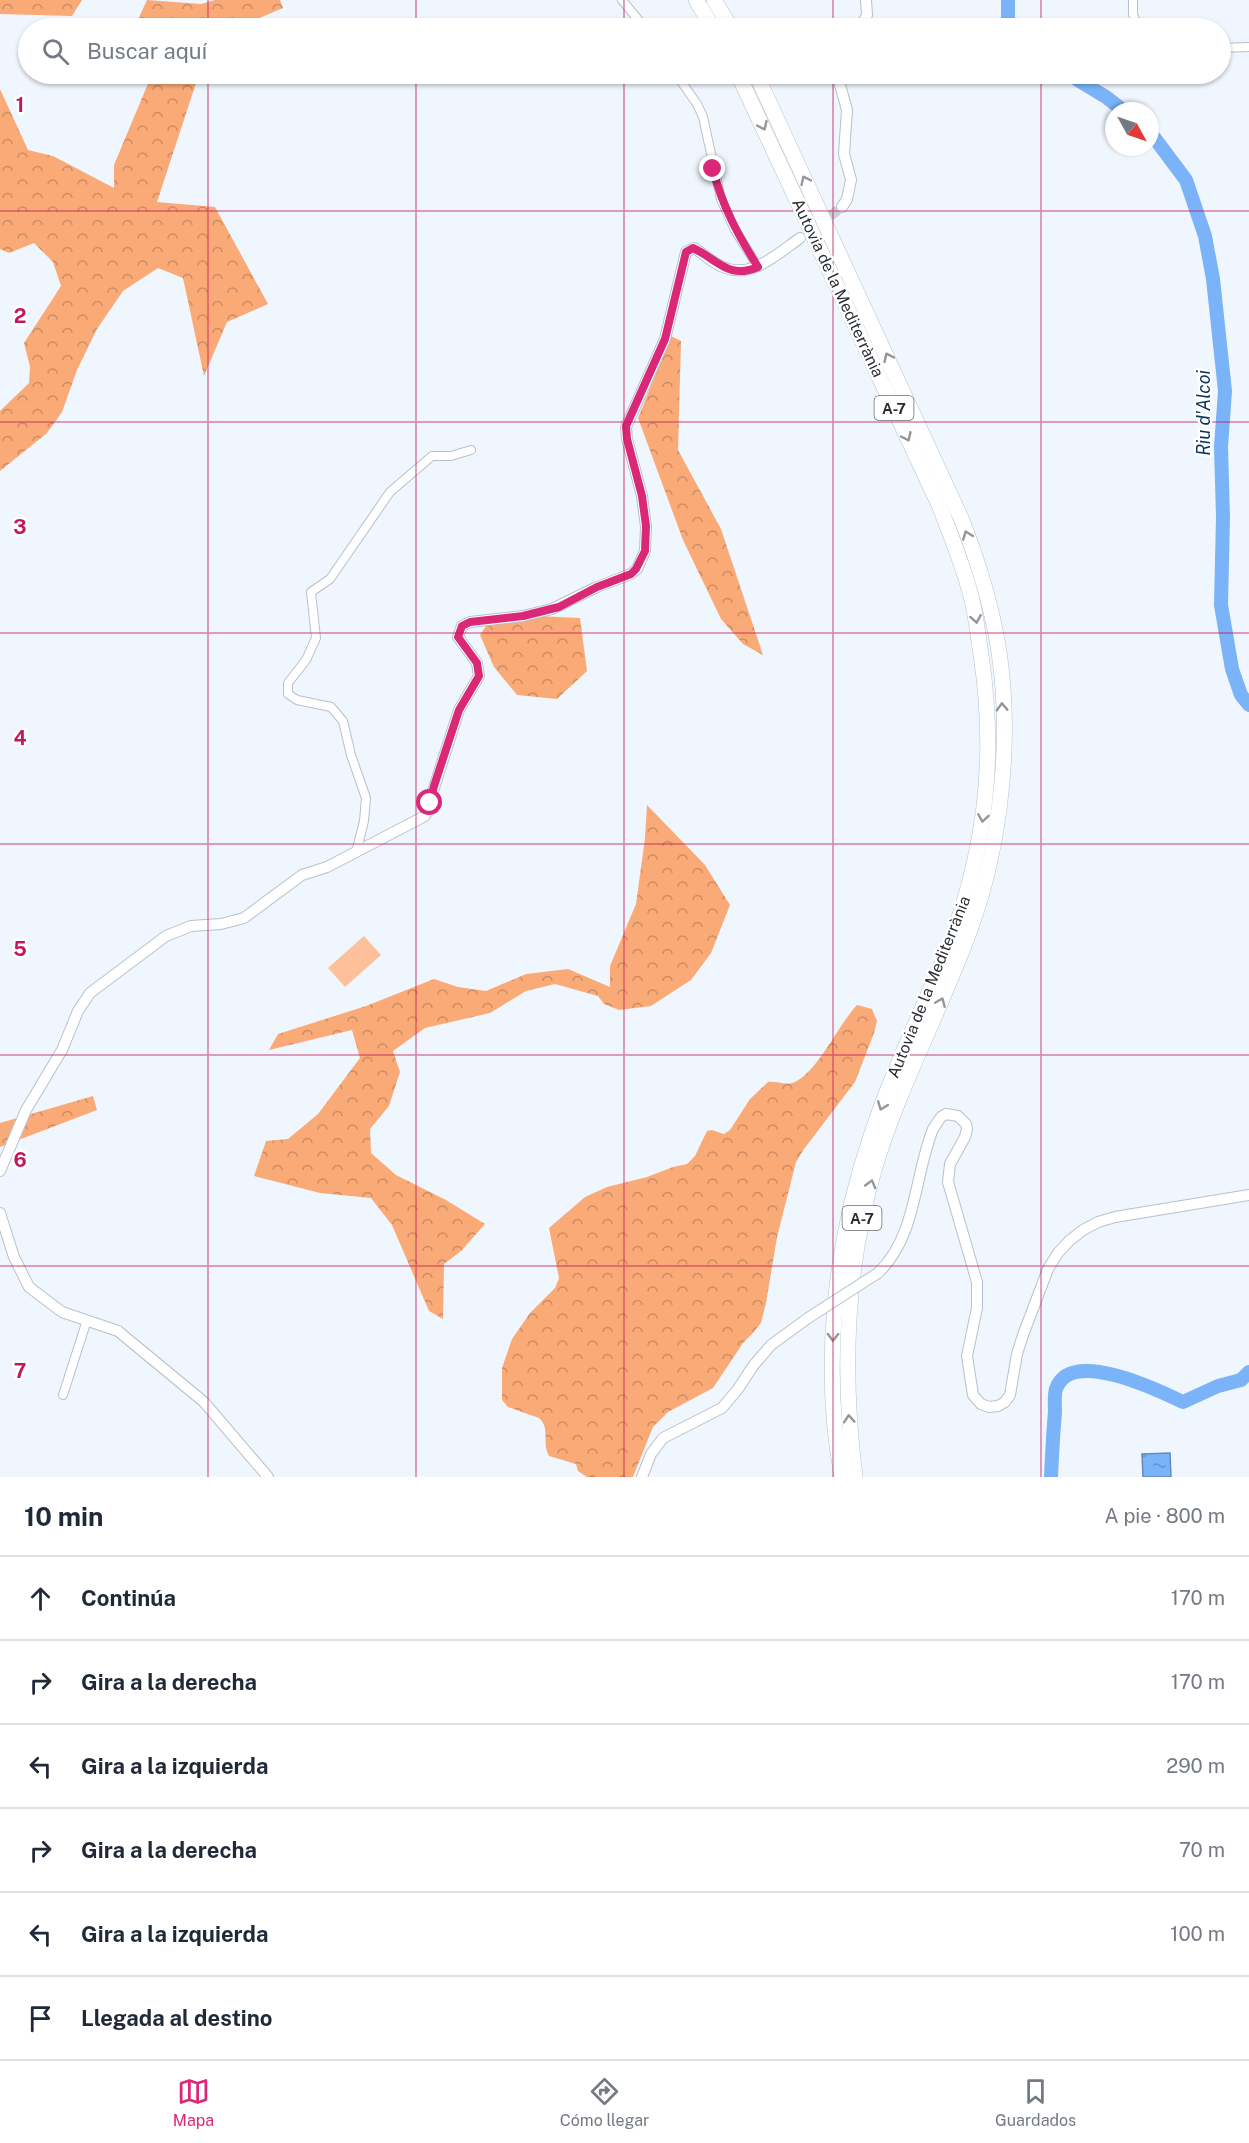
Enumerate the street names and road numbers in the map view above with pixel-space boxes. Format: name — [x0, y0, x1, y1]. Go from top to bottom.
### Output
street label: Autovia de la Mediterrània — [788, 196, 888, 380]
road number: A-7 — [874, 396, 914, 420]
street label: Autovia de la Mediterrània — [884, 893, 974, 1081]
road number: A-7 — [842, 1206, 882, 1230]

